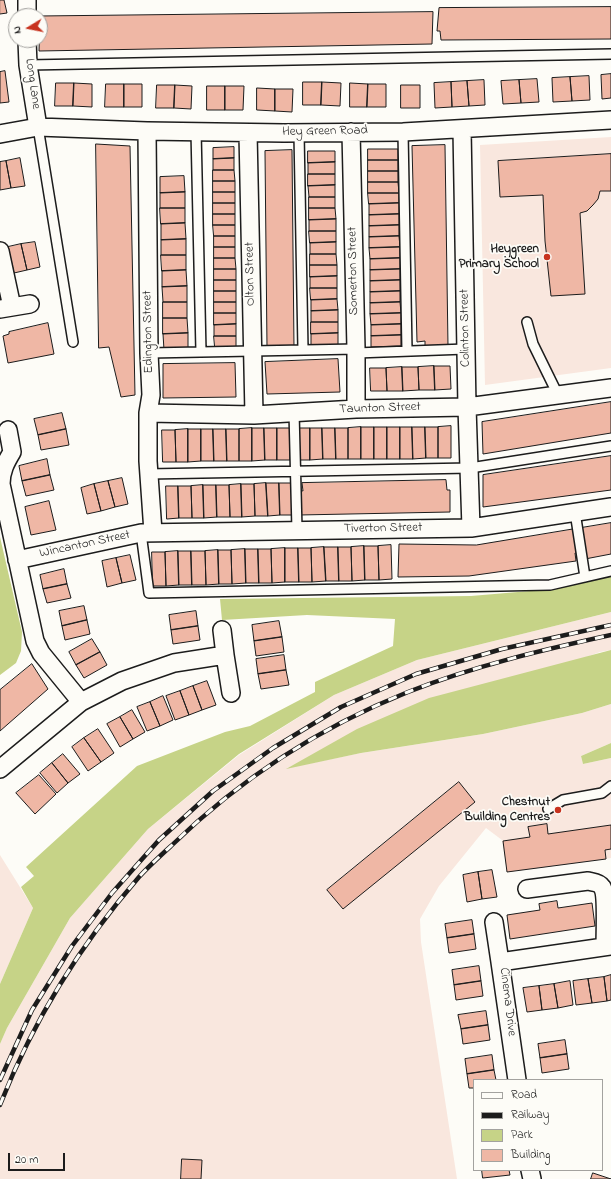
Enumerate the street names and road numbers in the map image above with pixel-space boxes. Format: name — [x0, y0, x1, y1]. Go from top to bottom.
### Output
street label: Long Lane — [21, 58, 43, 110]
street label: Hey Green Road — [282, 123, 368, 141]
street label: Somerton Street — [345, 227, 363, 315]
street label: Olton Street — [243, 242, 259, 306]
street label: Colinton Street — [458, 289, 474, 367]
street label: Edington Street — [140, 290, 158, 374]
street label: Taunton Street — [339, 400, 421, 418]
street label: Tiverton Street — [344, 521, 422, 537]
street label: Wincanton Street — [38, 528, 132, 562]
street label: Cinema Drive — [495, 967, 519, 1037]

